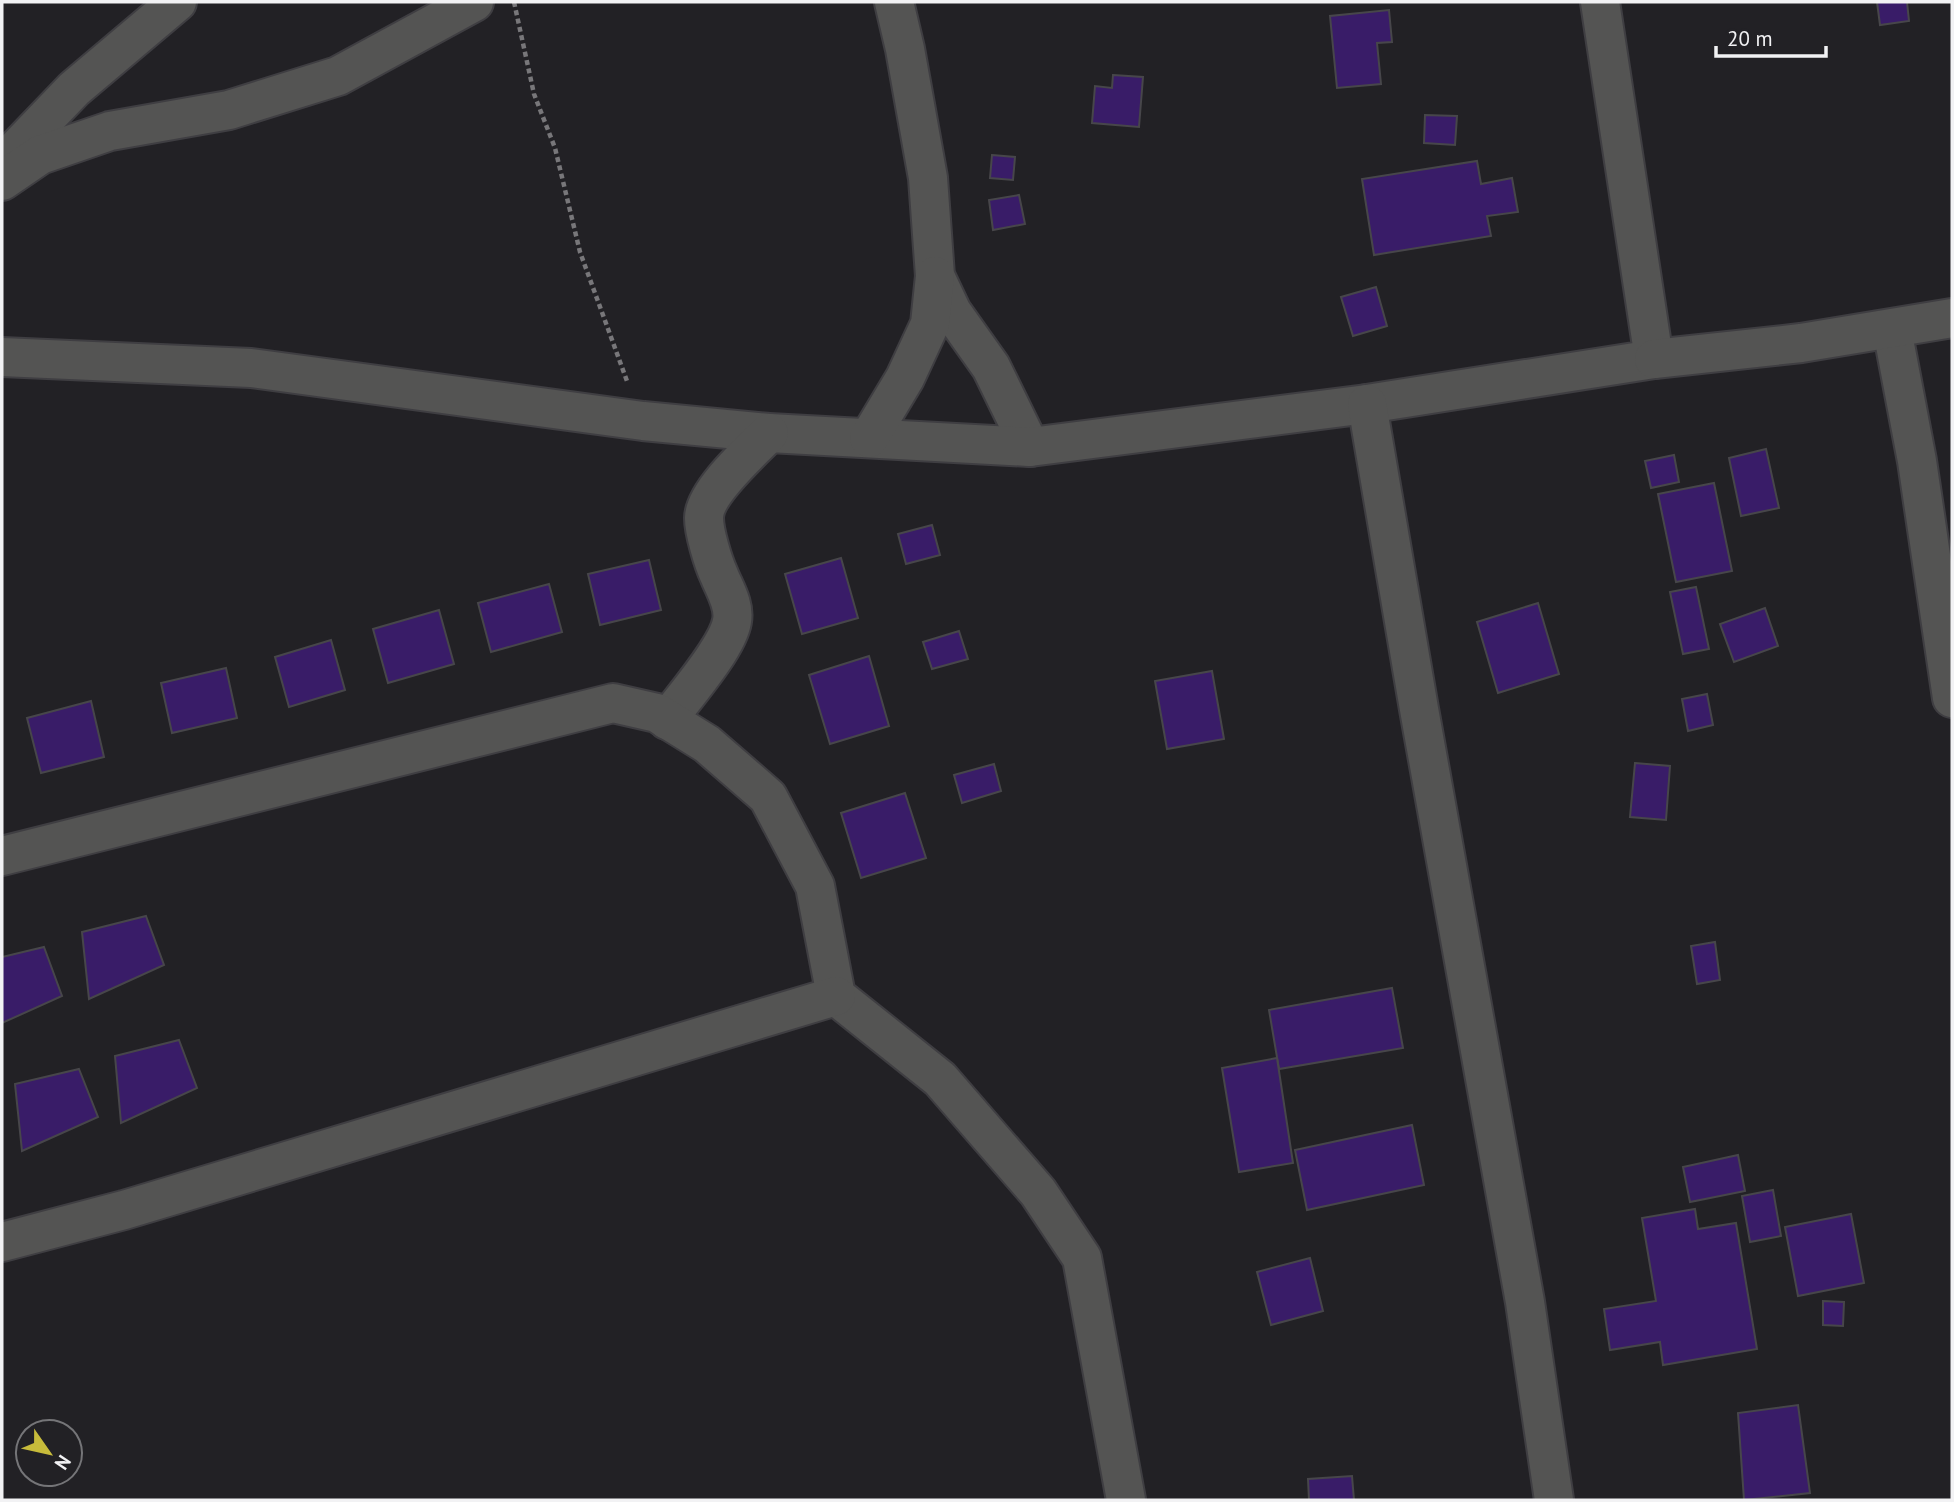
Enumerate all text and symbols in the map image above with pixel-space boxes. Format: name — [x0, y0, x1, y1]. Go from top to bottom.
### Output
scale bar — [1716, 14, 1826, 58]
text: 20 m — [1727, 25, 1773, 52]
north arrow — [14, 1418, 84, 1488]
text: N — [50, 1451, 77, 1474]

